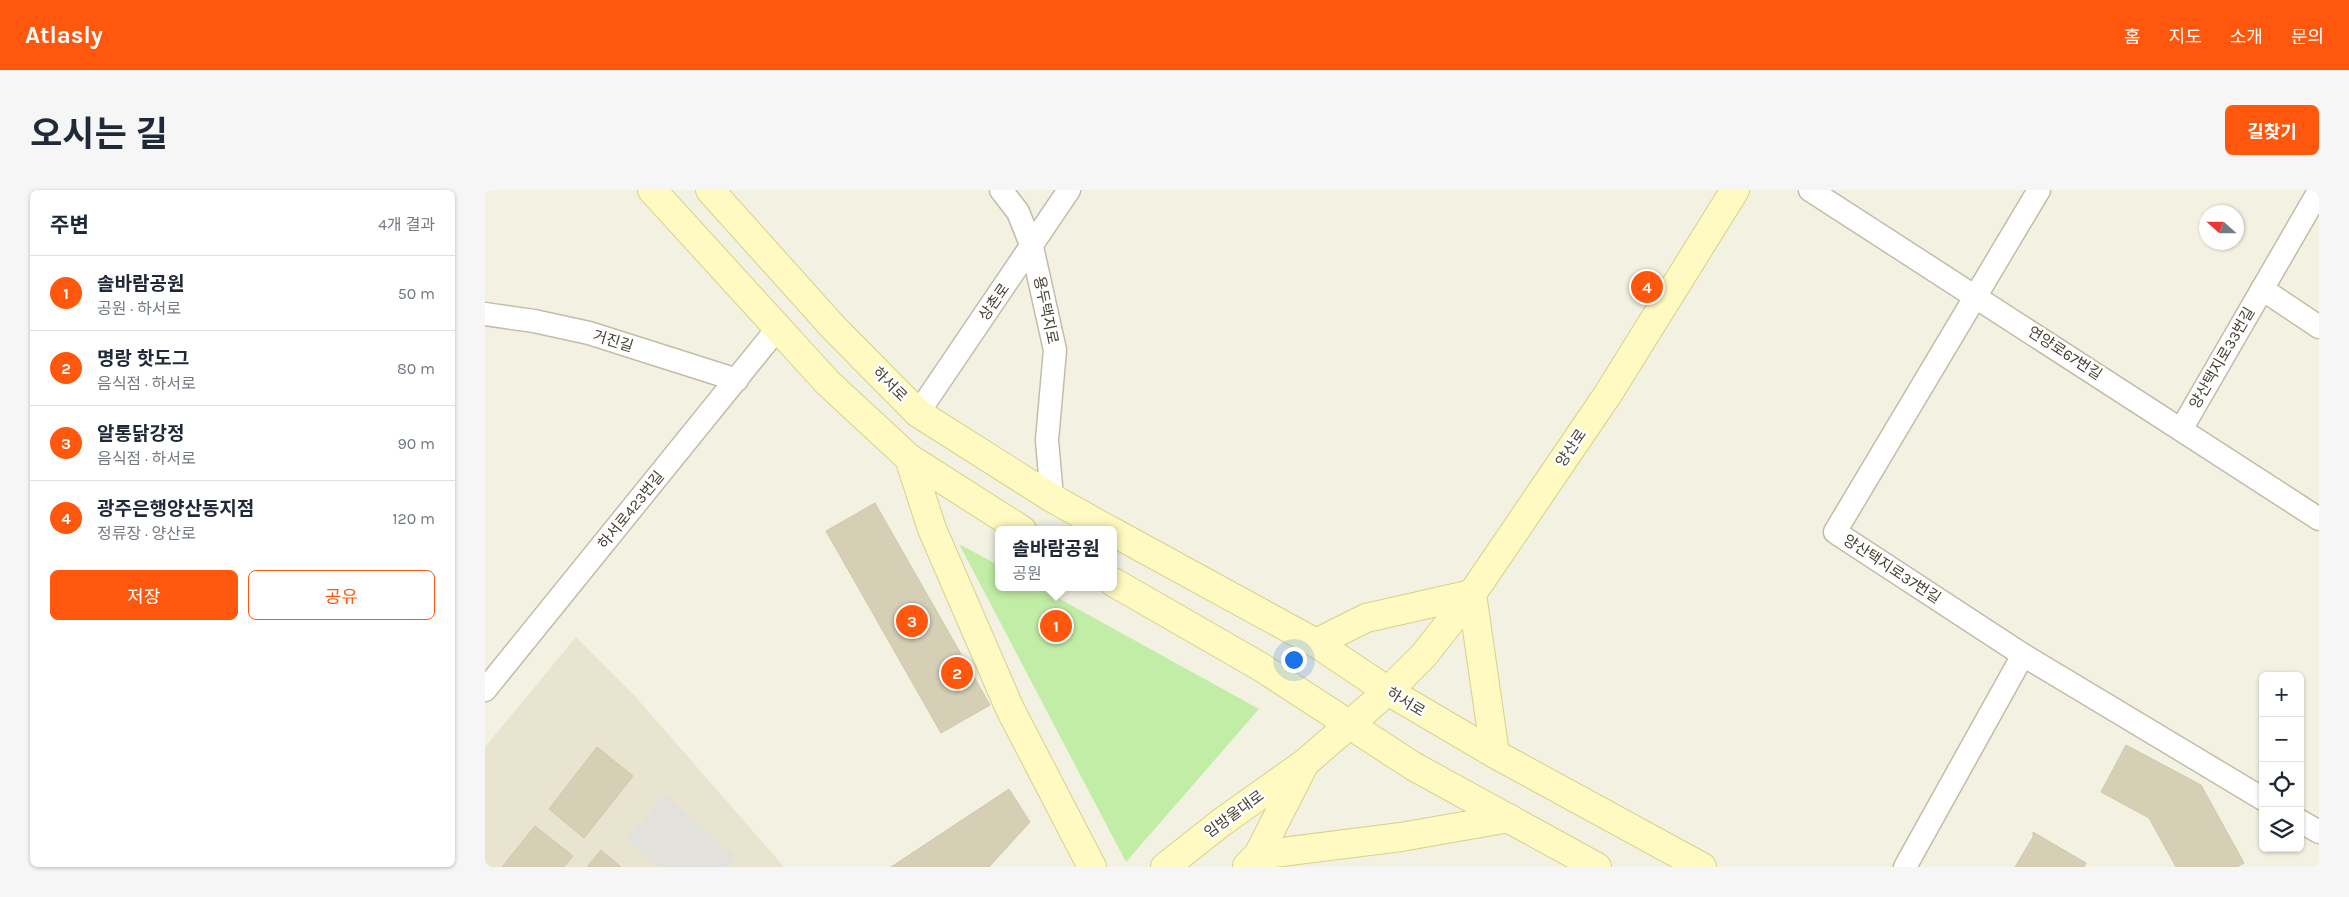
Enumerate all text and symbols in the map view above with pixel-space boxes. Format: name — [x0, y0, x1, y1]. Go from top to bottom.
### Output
text: Atlasly — [25, 21, 103, 49]
text: 홈 — [2124, 26, 2141, 48]
text: 지도 — [2169, 26, 2202, 48]
text: 소개 — [2230, 26, 2263, 48]
text: 문의 — [2291, 26, 2324, 48]
button: 길찾기 — [2225, 105, 2319, 155]
text: 오시는 길 — [30, 114, 168, 155]
north arrow — [2199, 205, 2244, 250]
text: 주변 — [50, 213, 89, 237]
text: 4개 결과 — [378, 215, 435, 234]
pin: 4 — [1631, 268, 1663, 306]
text: 솔바람공원 — [97, 273, 184, 295]
street label: 용두택지로 — [1030, 274, 1062, 346]
street label: 상촌로 — [975, 280, 1013, 324]
text: 1 — [63, 284, 69, 303]
text: 50 m — [398, 284, 435, 303]
text: 공원 · 하서로 — [97, 299, 181, 318]
street label: 양산택지로33번길 — [2186, 304, 2258, 412]
street label: 연양로67번길 — [2025, 322, 2105, 384]
street label: 거진길 — [591, 326, 635, 356]
text: 명랑 핫도그 — [97, 348, 189, 370]
text: 2 — [61, 359, 71, 378]
text: 80 m — [397, 359, 435, 378]
street label: 하서로 — [869, 363, 911, 405]
text: 음식점 · 하서로 — [97, 374, 196, 393]
text: 알통닭강정 — [97, 423, 184, 445]
street label: 양산로 — [1552, 426, 1590, 470]
text: 3 — [61, 434, 71, 453]
text: 90 m — [397, 434, 435, 453]
text: 음식점 · 하서로 — [97, 449, 196, 468]
street label: 하서로423번길 — [594, 467, 668, 553]
text: 광주은행양산동지점 — [97, 498, 254, 520]
text: 4 — [61, 509, 71, 528]
text: 120 m — [392, 509, 435, 528]
text: 정류장 · 양산로 — [97, 524, 196, 543]
popup — [995, 526, 1117, 591]
street label: 양산택지로37번길 — [1840, 531, 1944, 607]
text: 솔바람공원 — [1012, 538, 1100, 560]
text: 공원 — [1012, 564, 1042, 583]
button: 저장 — [50, 570, 238, 620]
button: 공유 — [248, 570, 435, 620]
pin: 3 — [896, 602, 928, 640]
pin: 1 — [1040, 607, 1072, 645]
your location — [1281, 647, 1307, 673]
pin: 2 — [941, 654, 973, 692]
map controls — [2259, 672, 2304, 852]
button: + — [2259, 672, 2304, 717]
street label: 하서로 — [1384, 684, 1428, 720]
button: − — [2259, 717, 2304, 762]
button: locate — [2259, 762, 2304, 807]
street label: 임방울대로 — [1201, 786, 1267, 842]
button: layers — [2259, 807, 2304, 852]

